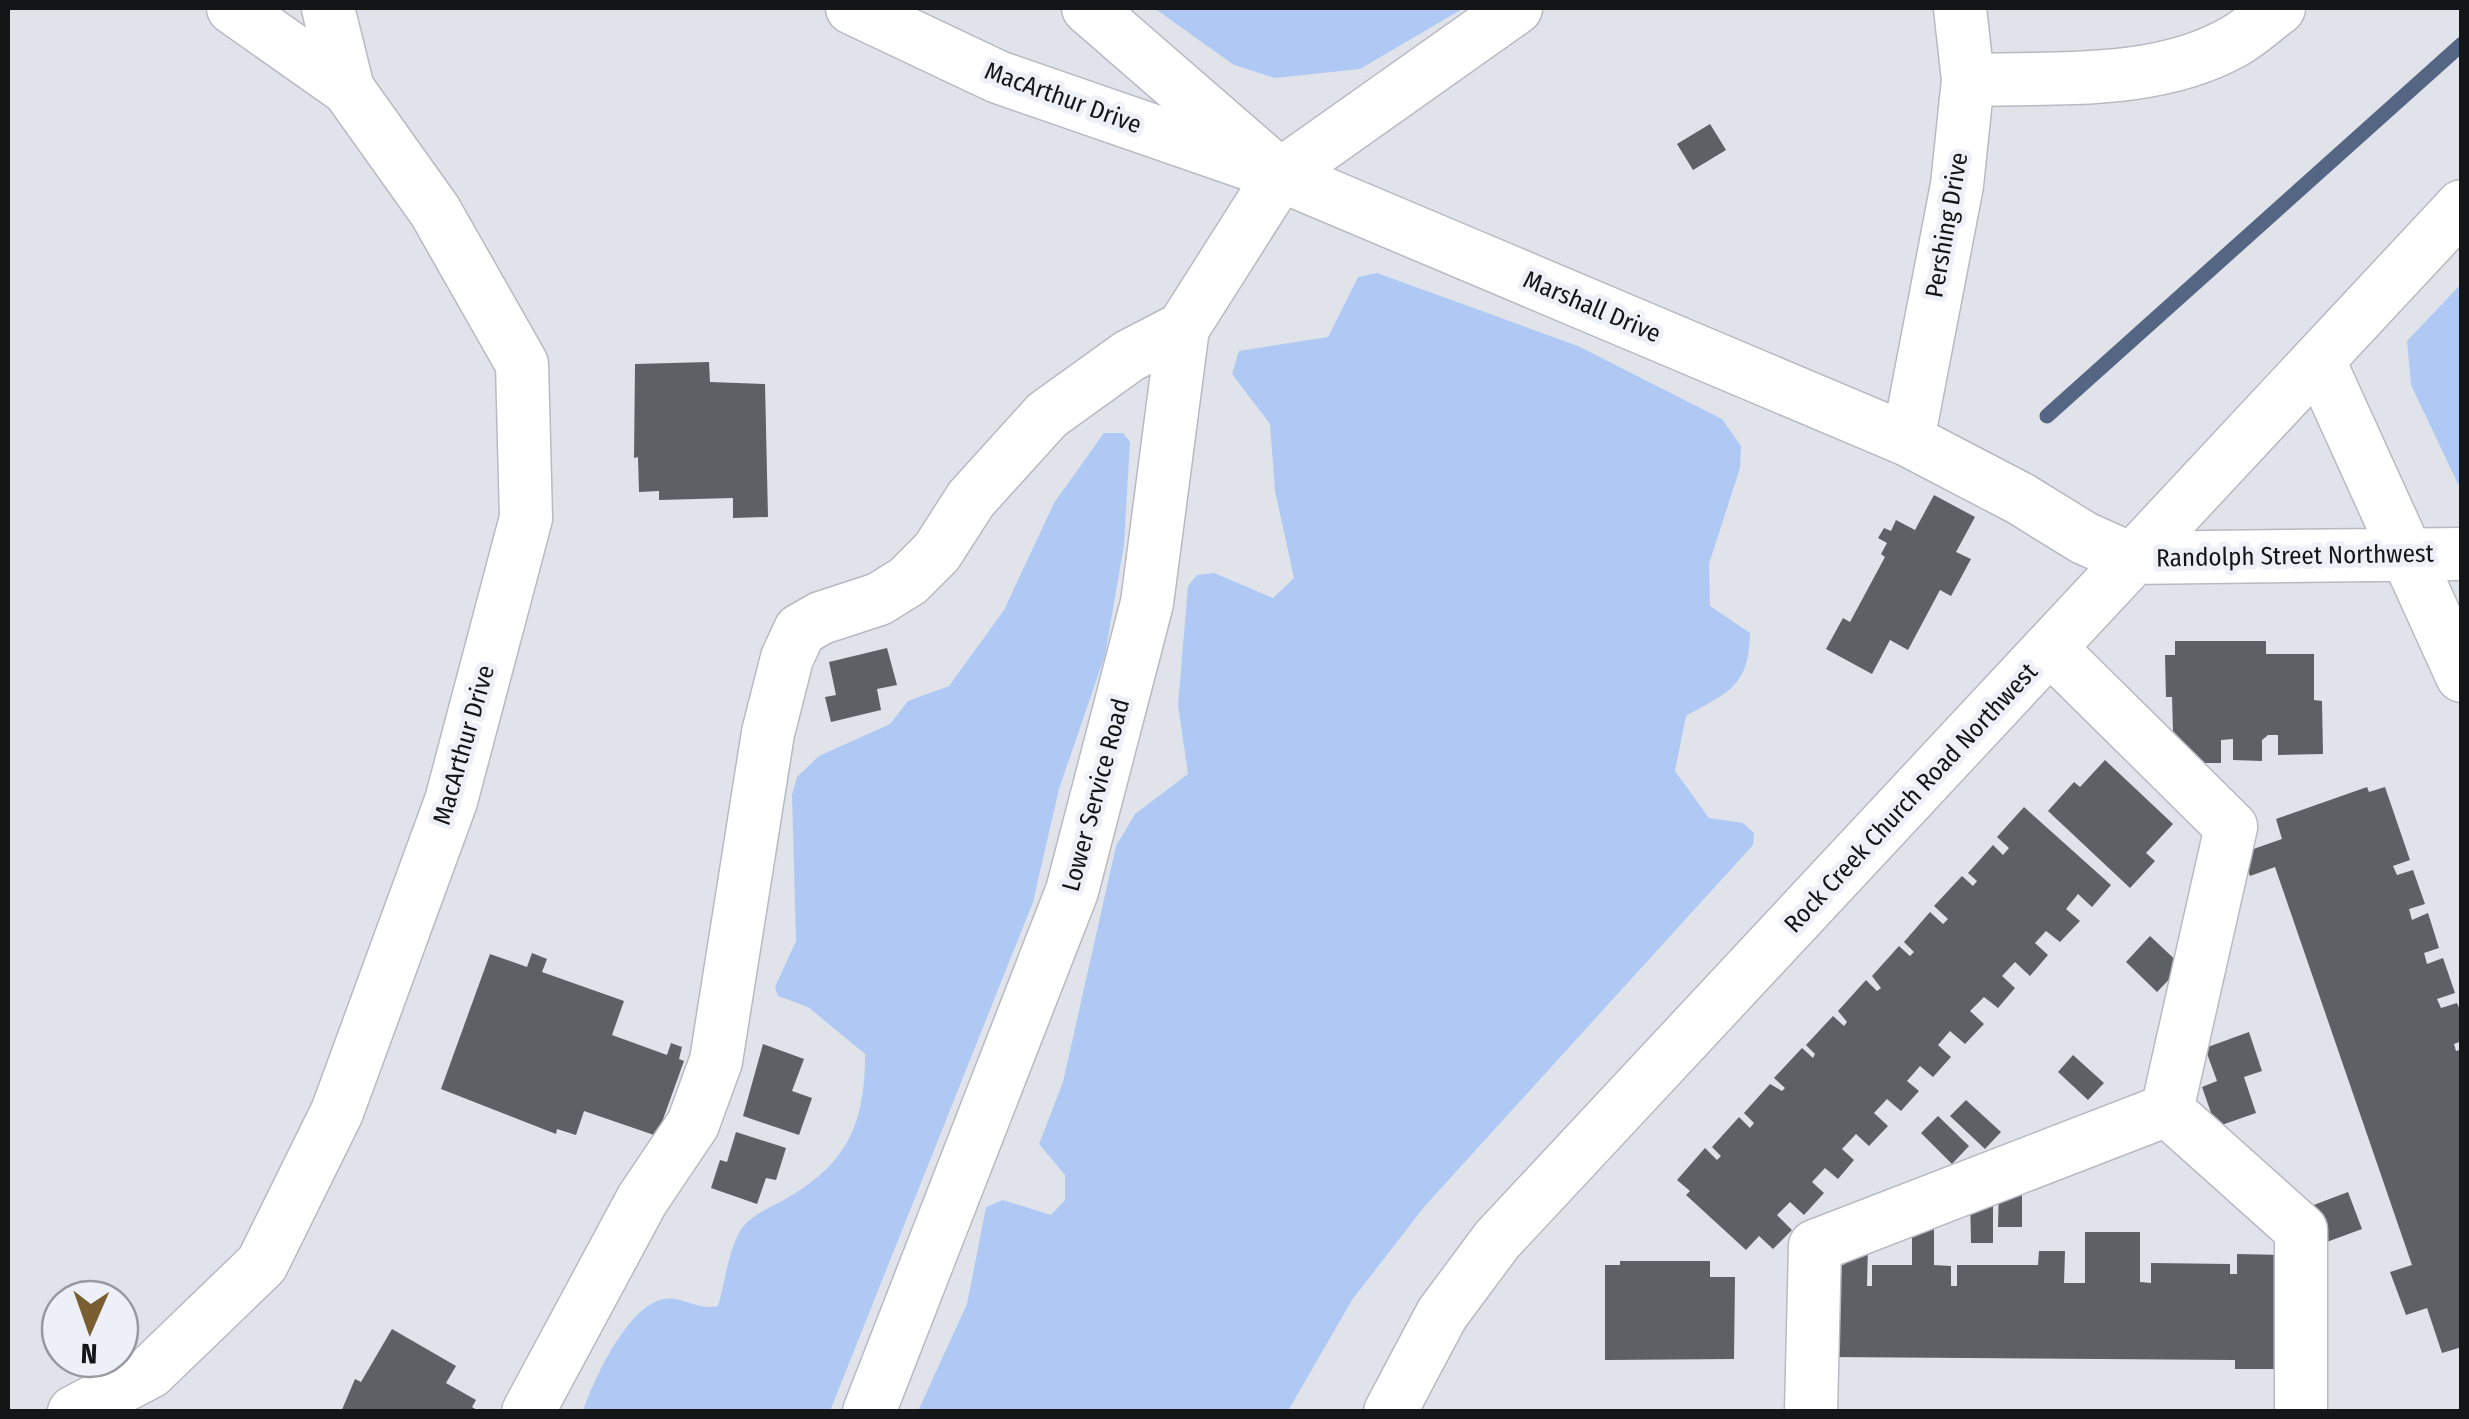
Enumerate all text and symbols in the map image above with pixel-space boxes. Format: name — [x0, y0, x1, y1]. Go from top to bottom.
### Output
street label: MacArthur Drive — [981, 56, 1145, 140]
street label: Pershing Drive — [1919, 150, 1975, 300]
street label: Marshall Drive — [1519, 265, 1665, 349]
street label: Randolph Street Northwest — [2156, 539, 2435, 573]
street label: Rock Creek Church Road Northwest — [1778, 656, 2044, 939]
street label: MacArthur Drive — [427, 662, 501, 828]
street label: Lower Service Road — [1056, 695, 1136, 895]
north arrow — [40, 1279, 140, 1379]
text: N — [80, 1337, 98, 1370]

